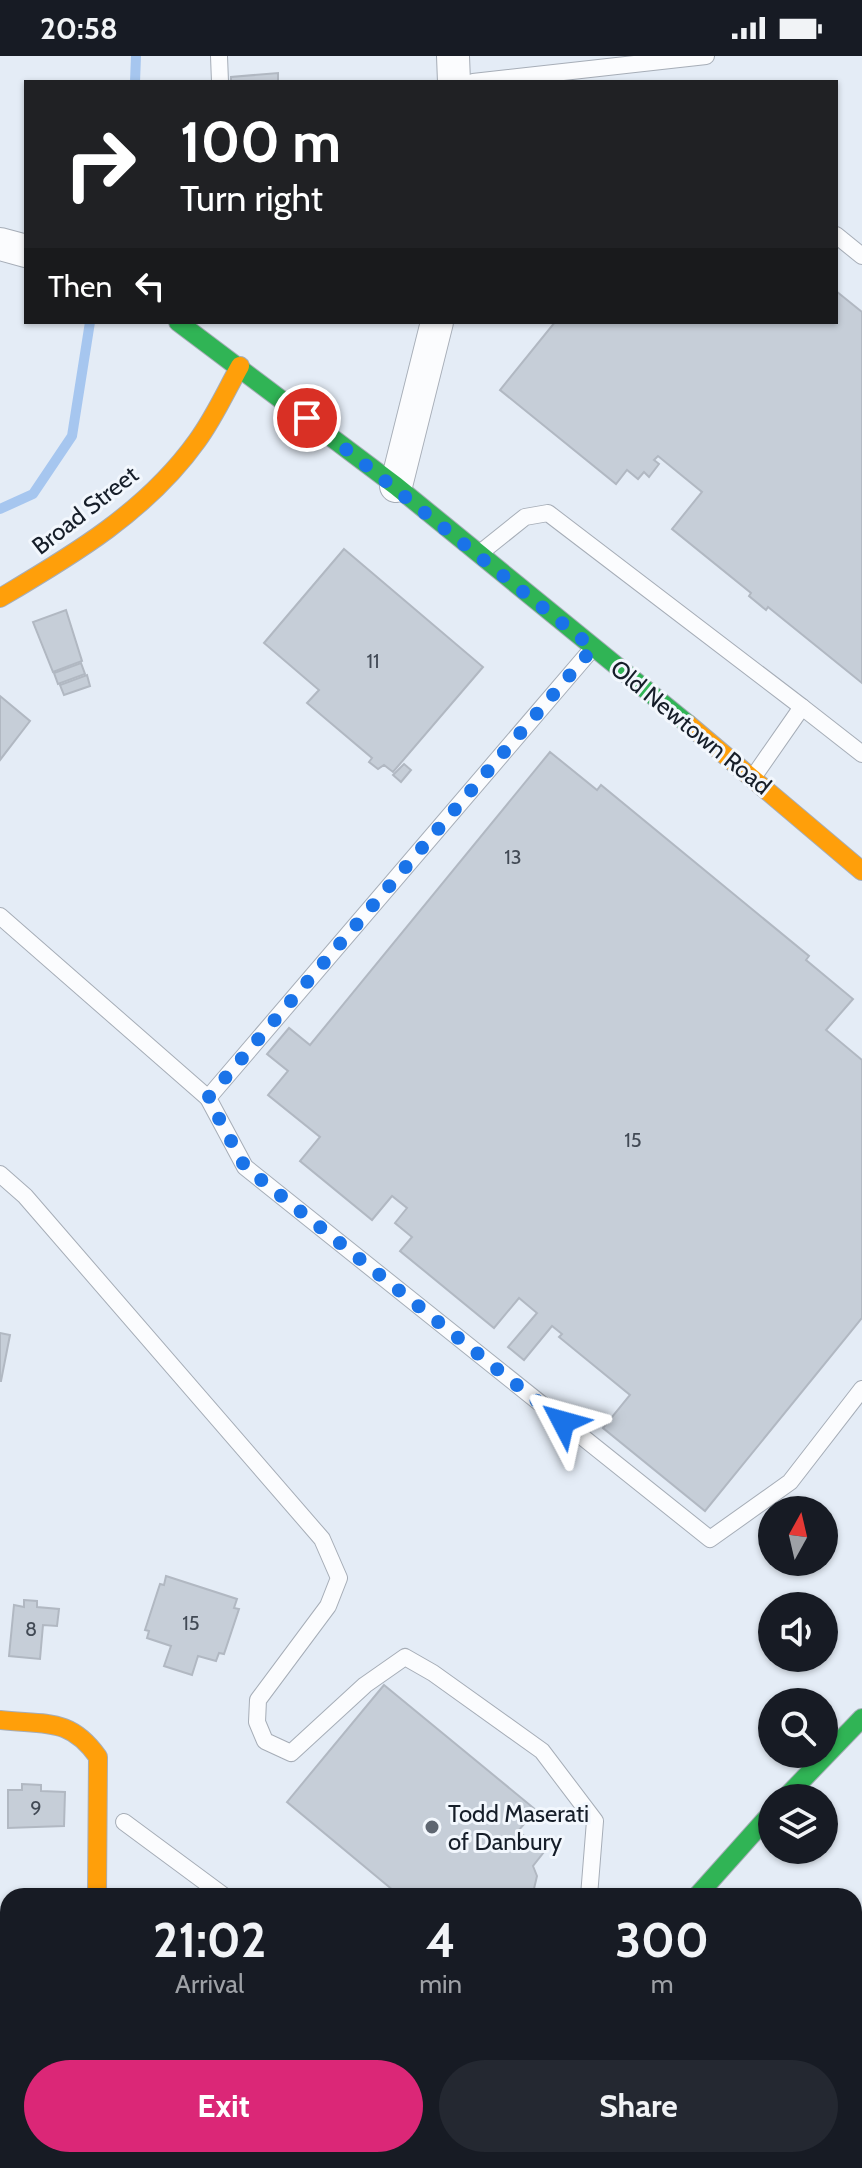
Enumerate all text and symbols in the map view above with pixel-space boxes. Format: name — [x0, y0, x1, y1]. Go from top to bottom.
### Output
text: 20:58 — [40, 10, 118, 47]
text: 100 m — [180, 108, 341, 176]
icon: right — [48, 112, 152, 216]
text: Turn right — [180, 176, 323, 220]
icon: left — [128, 264, 172, 308]
text: Then — [48, 268, 112, 305]
pin — [273, 384, 341, 452]
icon: arrive — [285, 396, 329, 440]
street label: Broad Street — [26, 460, 144, 560]
house number: 11 — [366, 649, 380, 673]
street label: Old Newtown Road — [605, 653, 777, 801]
house number: 13 — [504, 845, 522, 869]
house number: 15 — [624, 1128, 642, 1152]
position arrow — [521, 1380, 605, 1464]
north arrow — [758, 1496, 838, 1576]
map controls — [758, 1496, 838, 1864]
button: sound — [758, 1592, 838, 1672]
house number: 15 — [182, 1611, 200, 1635]
house number: 8 — [25, 1617, 37, 1641]
button: search — [758, 1688, 838, 1768]
button: layers — [758, 1784, 838, 1864]
house number: 9 — [30, 1796, 42, 1820]
place label: Todd Maserati of Danbury — [448, 1799, 589, 1856]
marker: Todd Maserati of Danbury — [423, 1818, 441, 1836]
text: 21:02 — [153, 1911, 266, 1969]
text: 4 — [426, 1911, 456, 1969]
text: 300 — [615, 1911, 709, 1969]
text: Arrival — [175, 1968, 244, 2000]
text: min — [419, 1968, 462, 2000]
text: m — [651, 1968, 673, 2000]
button: Exit — [24, 2060, 423, 2152]
button: Share — [439, 2060, 838, 2152]

